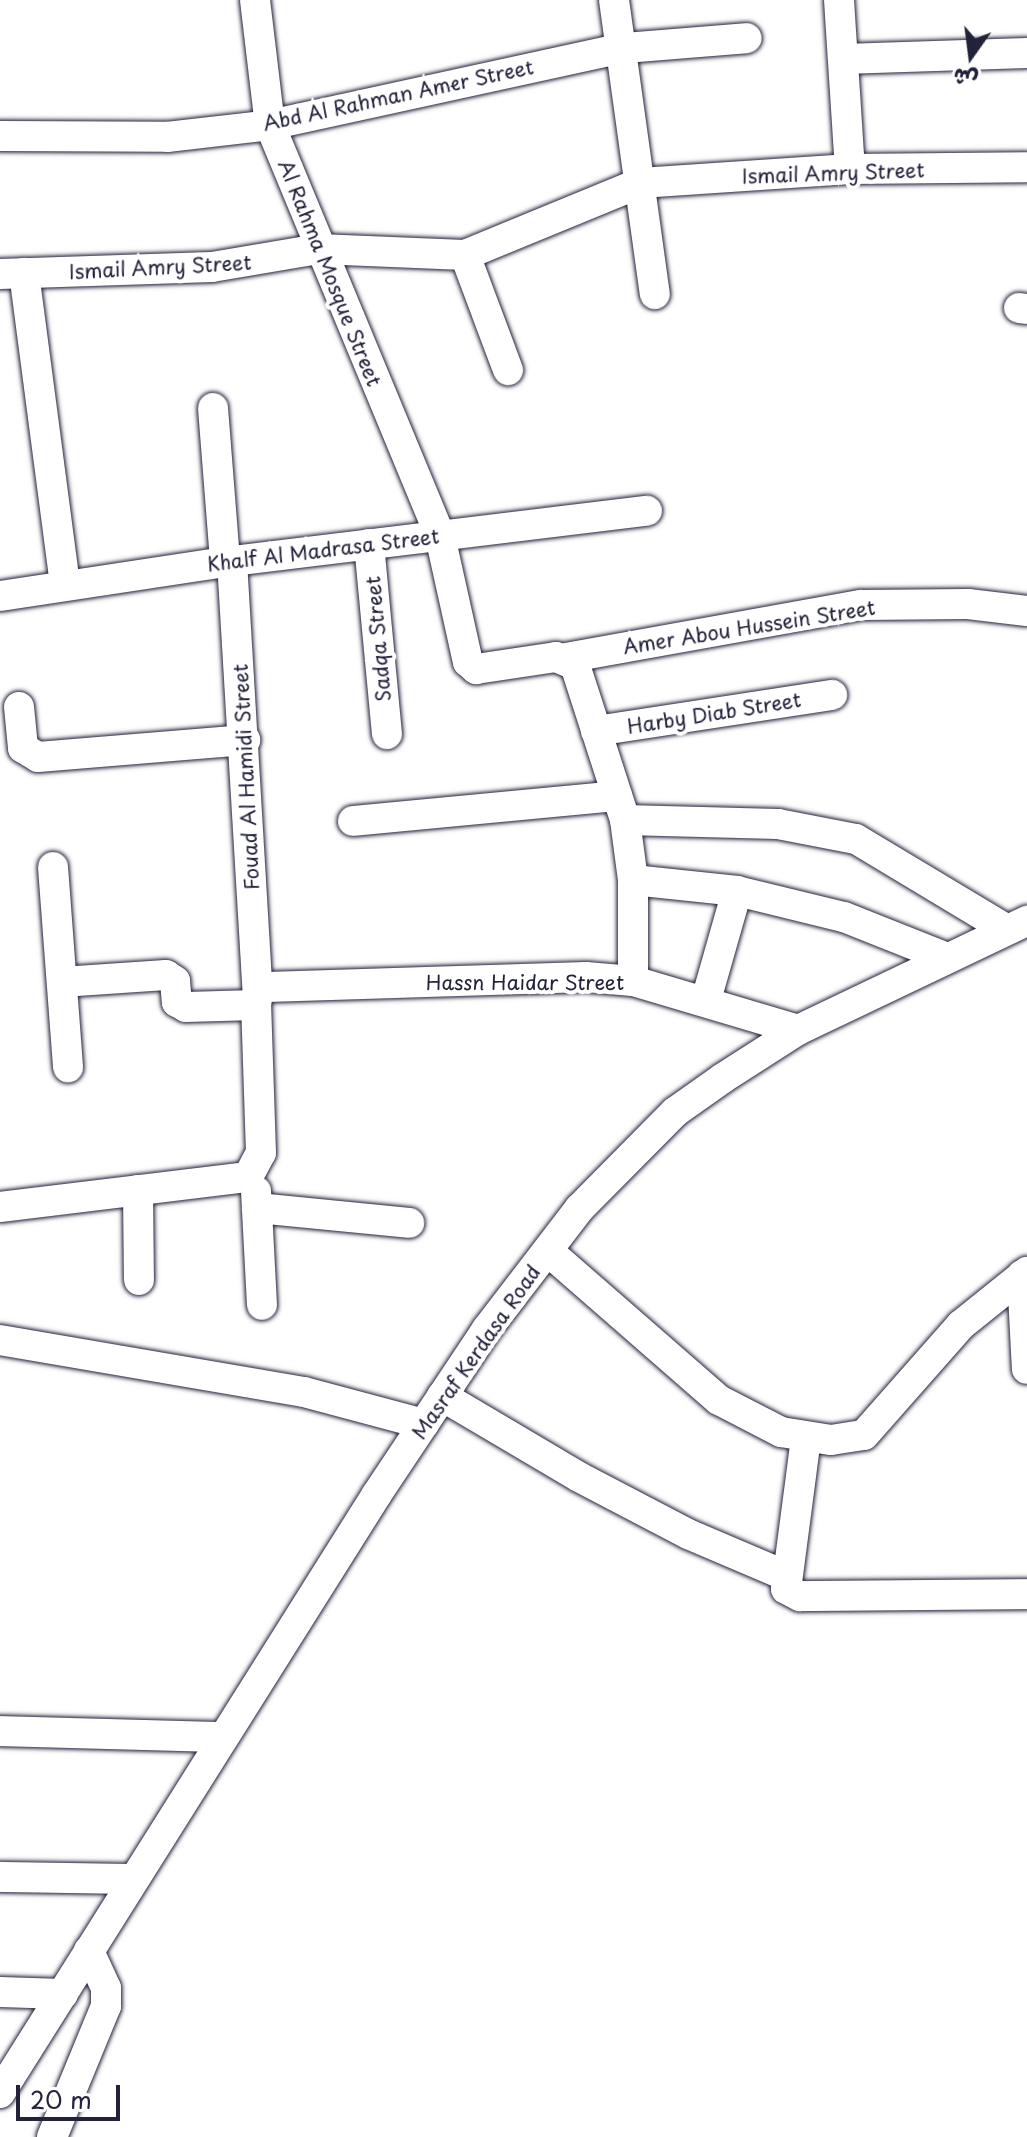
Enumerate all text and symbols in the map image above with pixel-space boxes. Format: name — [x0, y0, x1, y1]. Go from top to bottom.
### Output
north arrow — [931, 16, 1011, 96]
street label: Abd Al Rahman Amer Street — [259, 54, 537, 136]
text: ش — [949, 61, 981, 99]
street label: Al Rahma Mosque Street — [274, 157, 386, 389]
street label: Ismail Amry Street — [740, 158, 926, 188]
street label: Ismail Amry Street — [67, 250, 253, 284]
street label: Khalf Al Madrasa Street — [205, 524, 441, 576]
street label: Sadqa Street — [361, 575, 395, 703]
street label: Amer Abou Hussein Street — [620, 595, 878, 659]
street label: Fouad Al Hamidi Street — [228, 663, 264, 891]
street label: Harby Diab Street — [624, 687, 804, 739]
street label: Hassn Haidar Street — [426, 970, 624, 994]
street label: Masraf Kerdasa Road — [407, 1260, 545, 1444]
scale bar — [20, 2069, 124, 2119]
text: 20 m — [30, 2081, 92, 2117]

